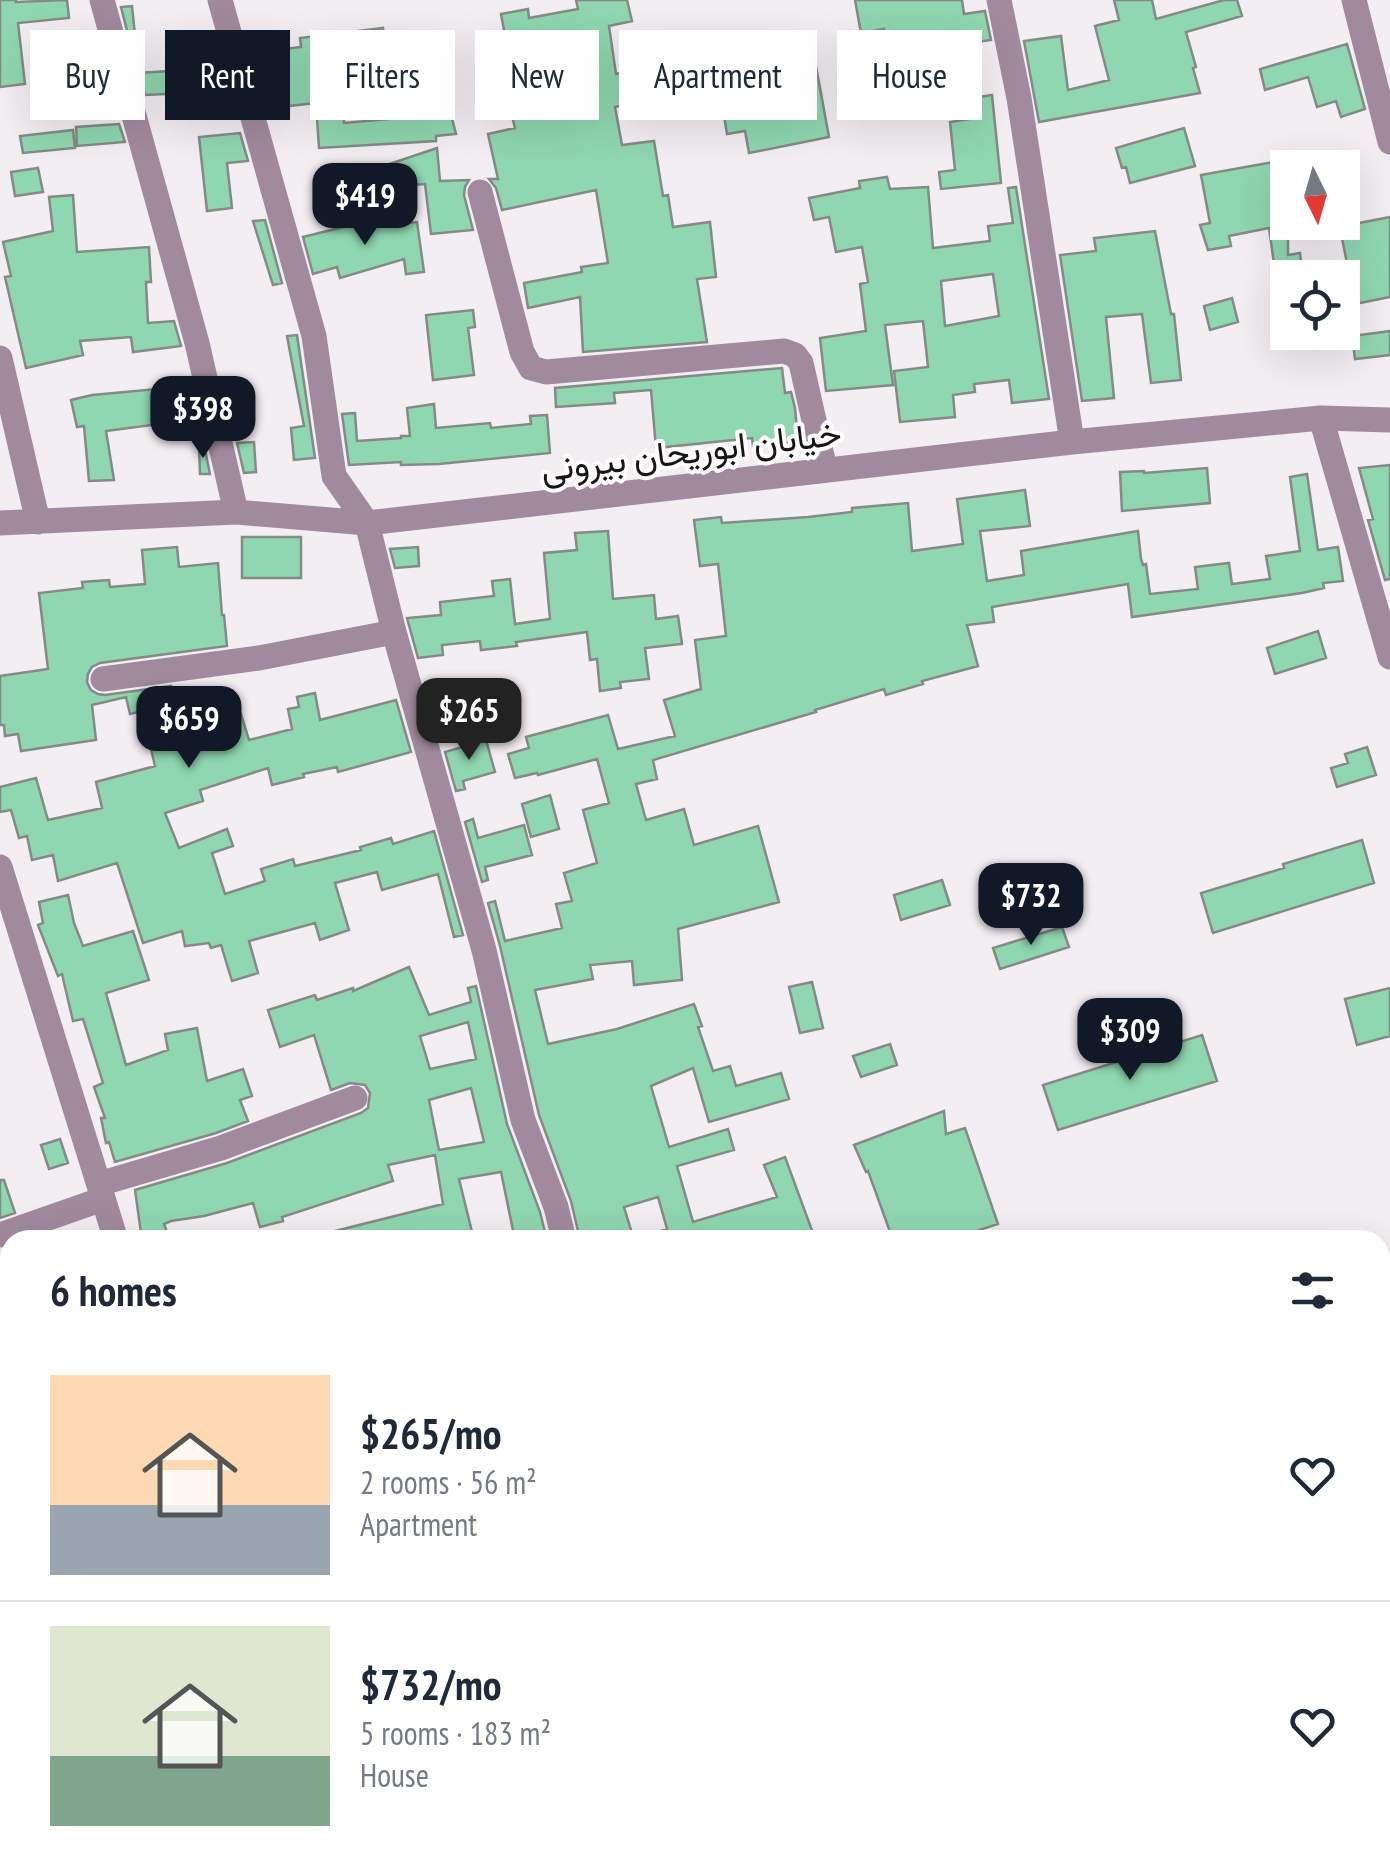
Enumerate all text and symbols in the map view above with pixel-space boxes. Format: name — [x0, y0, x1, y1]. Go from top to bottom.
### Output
chip: Buy — [30, 30, 145, 120]
chip: Rent — [165, 30, 290, 120]
chip: Filters — [310, 30, 455, 120]
chip: New — [475, 30, 599, 120]
chip: Apartment — [619, 30, 817, 120]
chip: House — [837, 30, 982, 120]
north arrow — [1270, 150, 1360, 240]
map controls — [1270, 150, 1360, 350]
pin: $419 — [306, 163, 424, 248]
text: $419 — [334, 174, 396, 216]
button: locate — [1270, 260, 1360, 350]
pin: $398 — [144, 376, 262, 461]
text: $398 — [172, 387, 234, 429]
street label: خیابان ابوریحان بیرونی — [538, 409, 844, 491]
pin: $265 — [410, 678, 528, 763]
pin: $659 — [130, 686, 248, 771]
text: $265 — [438, 689, 500, 731]
text: $659 — [158, 697, 220, 739]
pin: $732 — [972, 863, 1090, 948]
text: $732 — [1000, 874, 1062, 916]
pin: $309 — [1071, 998, 1189, 1083]
text: $309 — [1099, 1009, 1161, 1051]
text: 6 homes — [50, 1263, 177, 1318]
icon: filters — [1285, 1263, 1340, 1318]
text: $265/mo — [360, 1406, 502, 1461]
icon: home — [130, 1415, 250, 1535]
icon: heart — [1285, 1448, 1340, 1503]
text: 2 rooms · 56 m² — [360, 1461, 537, 1503]
text: Apartment — [360, 1503, 477, 1545]
text: $732/mo — [360, 1657, 502, 1712]
icon: home — [130, 1666, 250, 1786]
icon: heart — [1285, 1699, 1340, 1754]
text: 5 rooms · 183 m² — [360, 1712, 551, 1754]
text: House — [360, 1754, 429, 1796]

